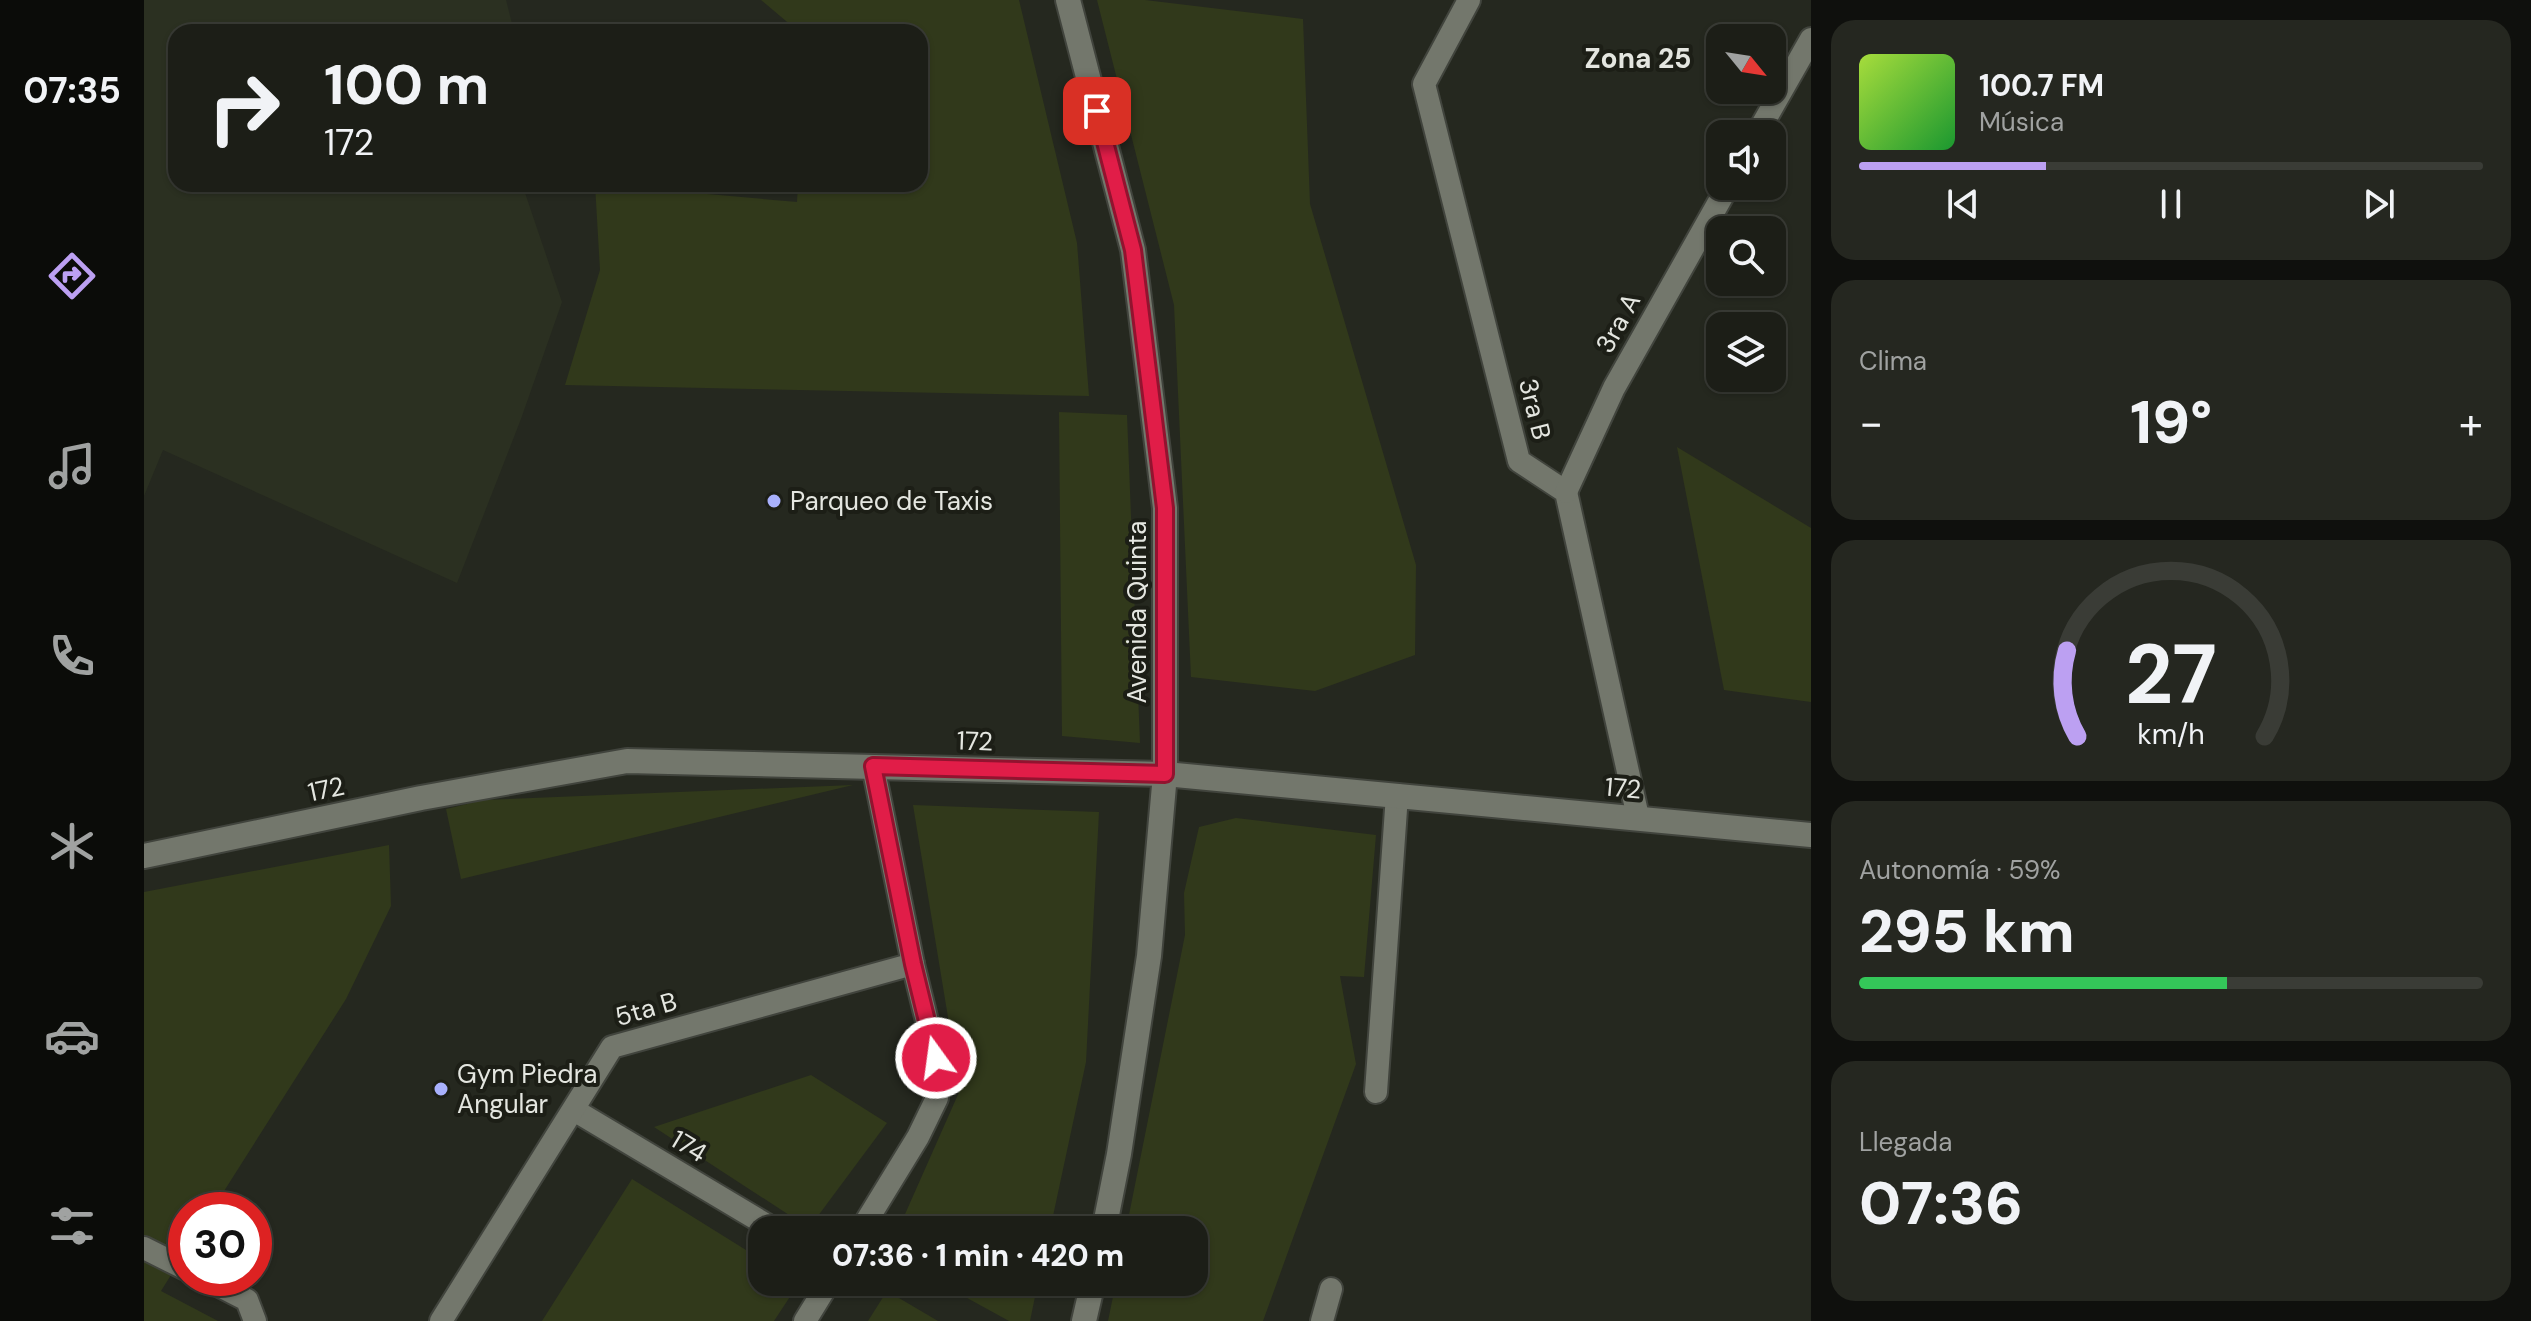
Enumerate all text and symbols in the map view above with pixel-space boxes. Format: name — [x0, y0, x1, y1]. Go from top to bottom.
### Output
north arrow — [1706, 24, 1786, 104]
map controls — [1706, 24, 1786, 392]
district label: Zona 25 — [1584, 40, 1692, 77]
text: 100 m — [324, 48, 489, 121]
icon: right — [192, 56, 296, 160]
text: 100.7 FM — [1979, 66, 2104, 105]
text: 07:35 — [23, 67, 121, 114]
pin — [1063, 77, 1131, 145]
icon: arrive — [1075, 89, 1119, 133]
text: Música — [1979, 105, 2064, 139]
text: 172 — [324, 119, 374, 166]
button: sound — [1706, 120, 1786, 200]
icon: previous — [1941, 182, 1985, 226]
icon: pause — [2149, 182, 2193, 226]
icon: next — [2357, 182, 2401, 226]
button: search — [1706, 216, 1786, 296]
icon: directions — [44, 248, 100, 304]
street label: 3ra A — [1588, 287, 1648, 359]
button: layers — [1706, 312, 1786, 392]
text: Clima — [1859, 344, 1927, 378]
street label: 3ra B — [1511, 375, 1559, 443]
text: 19° — [2130, 383, 2212, 462]
text: − — [1859, 394, 1883, 452]
text: + — [2459, 394, 2483, 452]
icon: music — [44, 438, 100, 494]
place label: Parqueo de Taxis — [790, 484, 993, 518]
marker: Parqueo de Taxis — [765, 492, 783, 510]
street label: Avenida Quinta — [1120, 521, 1154, 703]
text: 27 — [2125, 619, 2217, 728]
icon: phone — [44, 628, 100, 684]
text: km/h — [2137, 716, 2205, 753]
street label: 172 — [956, 723, 994, 759]
street label: 172 — [305, 769, 347, 809]
street label: 172 — [1603, 769, 1643, 807]
icon: climate — [44, 818, 100, 874]
text: Autonomía · 59% — [1859, 853, 2060, 887]
text: 295 km — [1859, 892, 2075, 971]
street label: 5ta B — [611, 984, 681, 1034]
icon: car — [44, 1008, 100, 1064]
position arrow — [894, 1016, 978, 1100]
place label: Gym Piedra Angular — [457, 1057, 597, 1121]
marker: Gym Piedra Angular — [432, 1080, 450, 1098]
street label: 174 — [665, 1122, 713, 1170]
text: Llegada — [1859, 1125, 1952, 1159]
text: 07:36 — [1859, 1164, 2023, 1243]
speed limit sign: 30 — [168, 1192, 272, 1296]
icon: filters — [44, 1198, 100, 1254]
text: 07:36 · 1 min · 420 m — [832, 1236, 1124, 1275]

